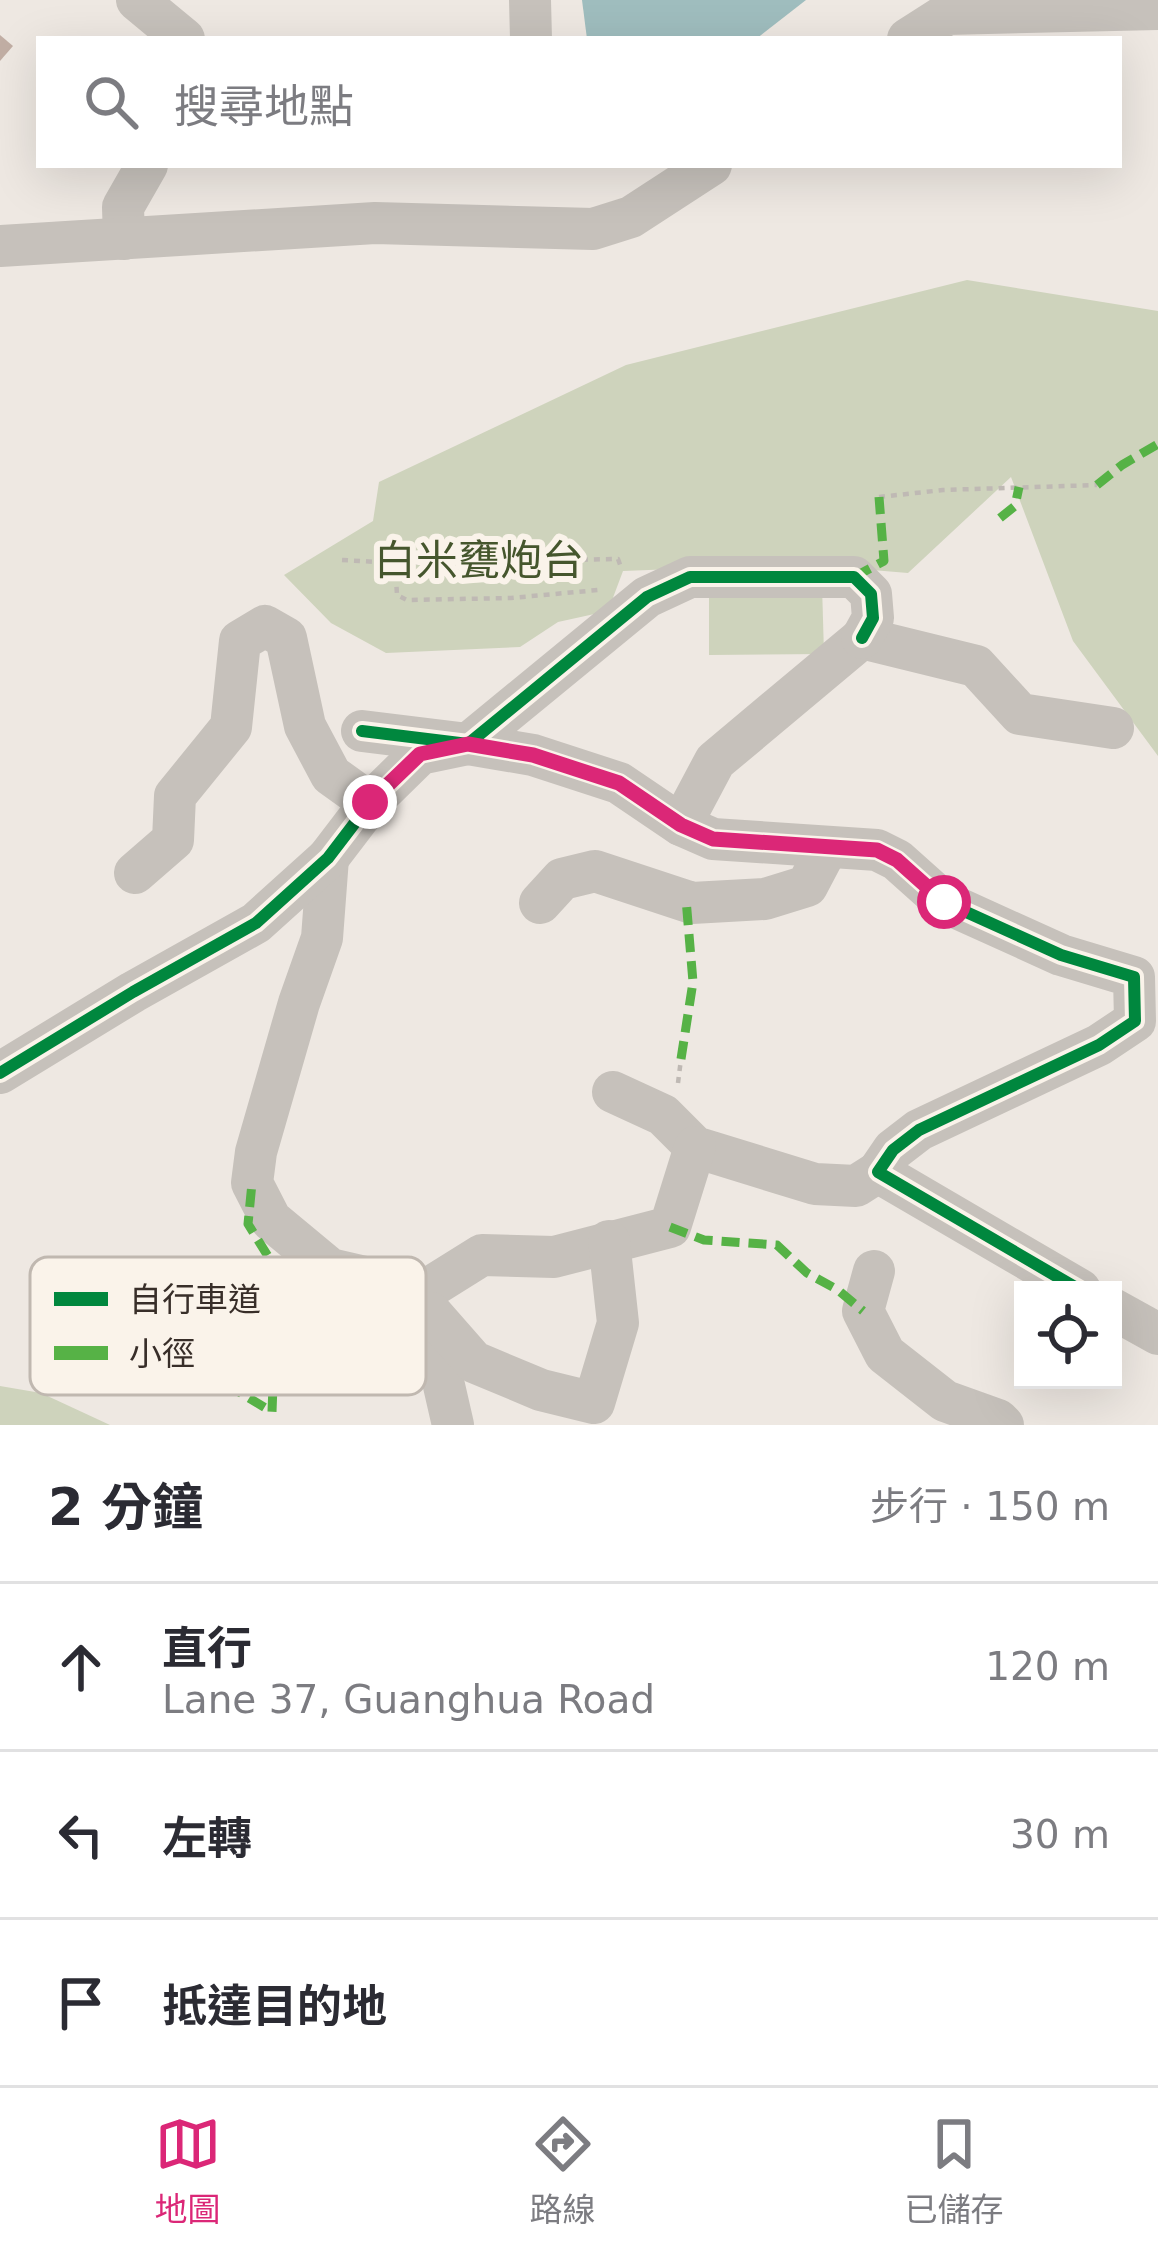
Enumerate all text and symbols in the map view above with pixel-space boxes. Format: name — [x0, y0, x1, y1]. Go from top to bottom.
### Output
search box — [36, 36, 1122, 168]
icon: search — [78, 69, 144, 135]
text: 搜尋地點 — [174, 80, 354, 133]
park label: 白米甕炮台 — [374, 536, 584, 585]
route end — [343, 775, 397, 829]
route start — [917, 875, 971, 929]
legend — [30, 1257, 426, 1395]
text: 自行車道 — [129, 1280, 261, 1319]
map controls — [1014, 1281, 1122, 1389]
button: locate — [1014, 1281, 1122, 1389]
text: 小徑 — [129, 1334, 195, 1373]
text: 2 分鐘 — [48, 1478, 203, 1537]
text: 步行 · 150 m — [870, 1484, 1110, 1529]
text: 直行 — [162, 1622, 252, 1675]
icon: ahead — [48, 1634, 114, 1700]
text: 120 m — [985, 1644, 1110, 1689]
text: Lane 37, Guanghua Road — [162, 1677, 655, 1722]
icon: left — [48, 1802, 114, 1868]
text: 左轉 — [162, 1812, 252, 1865]
text: 30 m — [1010, 1812, 1110, 1857]
icon: arrive — [48, 1970, 114, 2036]
text: 抵達目的地 — [162, 1980, 387, 2033]
tab: 地圖 — [155, 2111, 221, 2231]
tab: 路線 — [530, 2111, 596, 2231]
tab: 已儲存 — [905, 2111, 1004, 2231]

